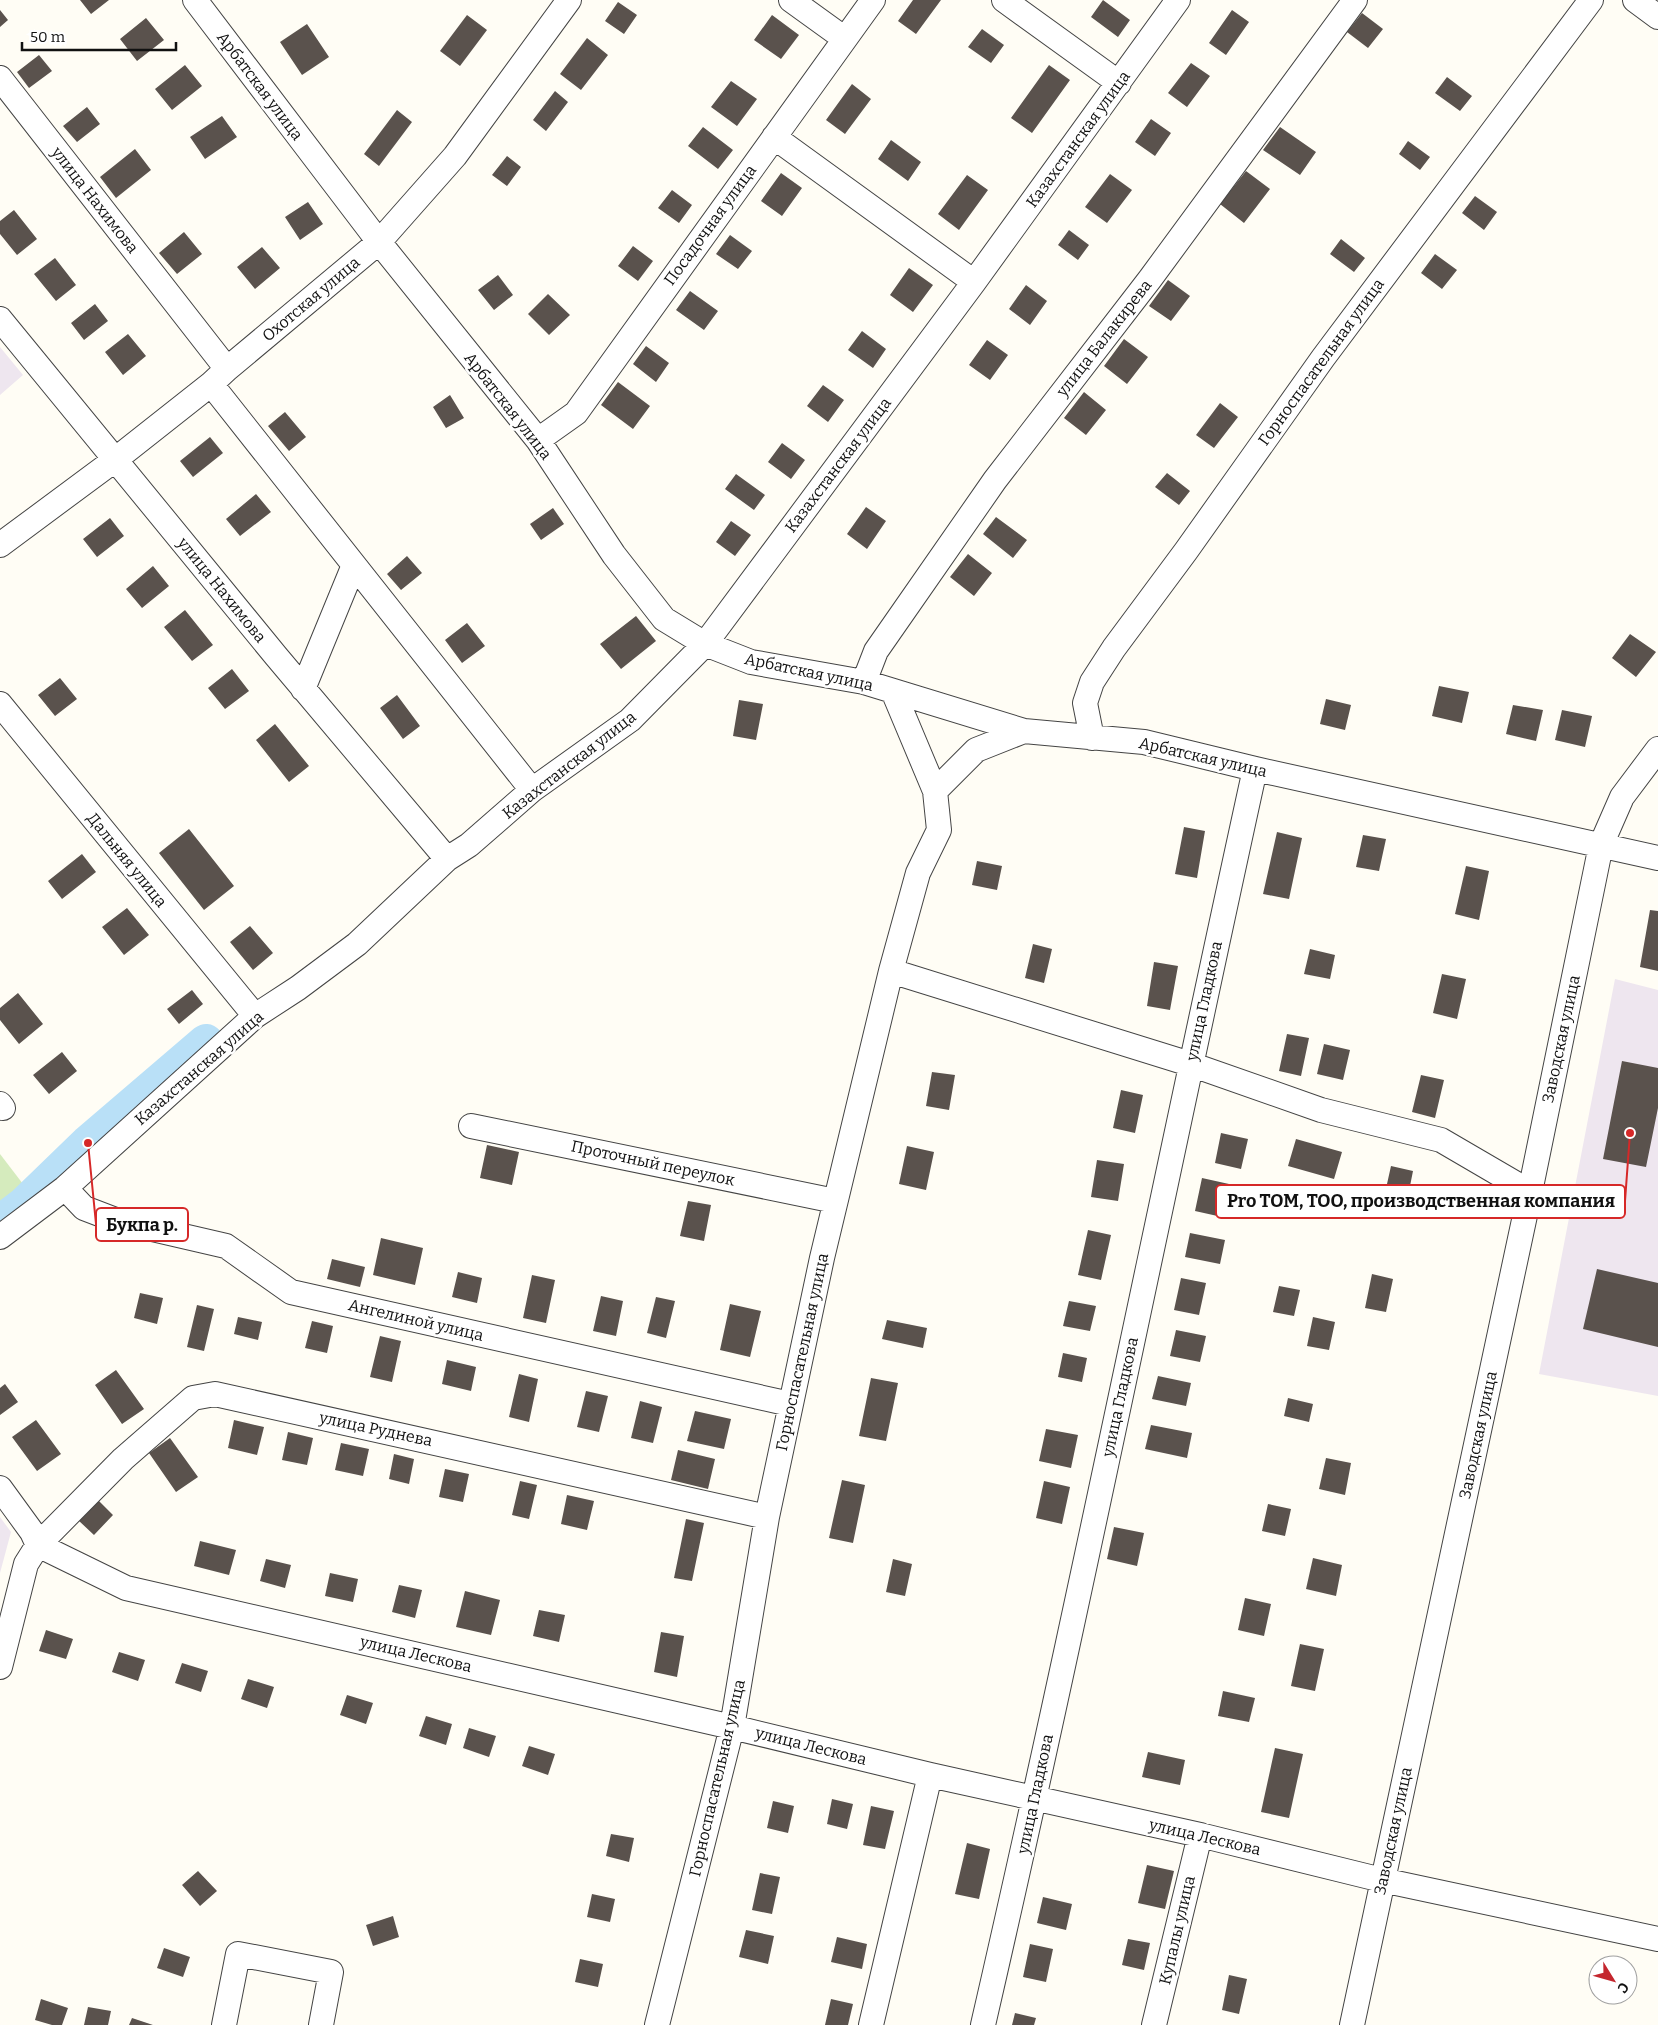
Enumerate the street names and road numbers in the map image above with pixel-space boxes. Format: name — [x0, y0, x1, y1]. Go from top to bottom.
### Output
street label: Арбатская улица — [213, 28, 307, 144]
street label: Казахстанская улица — [1022, 67, 1134, 211]
street label: улица Нахимова — [47, 142, 143, 257]
street label: Посадочная улица — [660, 161, 760, 289]
street label: Охотская улица — [258, 253, 364, 345]
street label: Горноспасательная улица — [1254, 275, 1388, 449]
street label: улица Балакирева — [1052, 276, 1156, 401]
street label: Арбатская улица — [460, 349, 556, 464]
street label: Казахстанская улица — [781, 394, 895, 536]
street label: улица Нахимова — [173, 533, 270, 647]
street label: Арбатская улица — [743, 649, 875, 695]
street label: Казахстанская улица — [498, 707, 640, 823]
street label: Арбатская улица — [1137, 733, 1269, 781]
street label: Дальняя улица — [83, 809, 171, 911]
street label: улица Гладкова — [1182, 939, 1226, 1064]
street label: Заводская улица — [1538, 973, 1584, 1105]
street label: Казахстанская улица — [131, 1007, 267, 1129]
street label: Проточный переулок — [569, 1136, 737, 1190]
street label: Горноспасательная улица — [772, 1251, 832, 1453]
street label: Ангелиной улица — [347, 1295, 486, 1345]
street label: улица Гладкова — [1098, 1335, 1142, 1460]
street label: Заводская улица — [1455, 1369, 1501, 1501]
street label: улица Руднева — [317, 1408, 434, 1450]
street label: улица Лескова — [357, 1632, 474, 1676]
street label: Горноспасательная улица — [685, 1677, 749, 1878]
street label: улица Лескова — [752, 1723, 869, 1769]
street label: улица Гладкова — [1013, 1732, 1057, 1857]
street label: Заводская улица — [1370, 1765, 1416, 1897]
street label: улица Лескова — [1146, 1815, 1263, 1859]
street label: Купалы улица — [1155, 1873, 1199, 1986]

